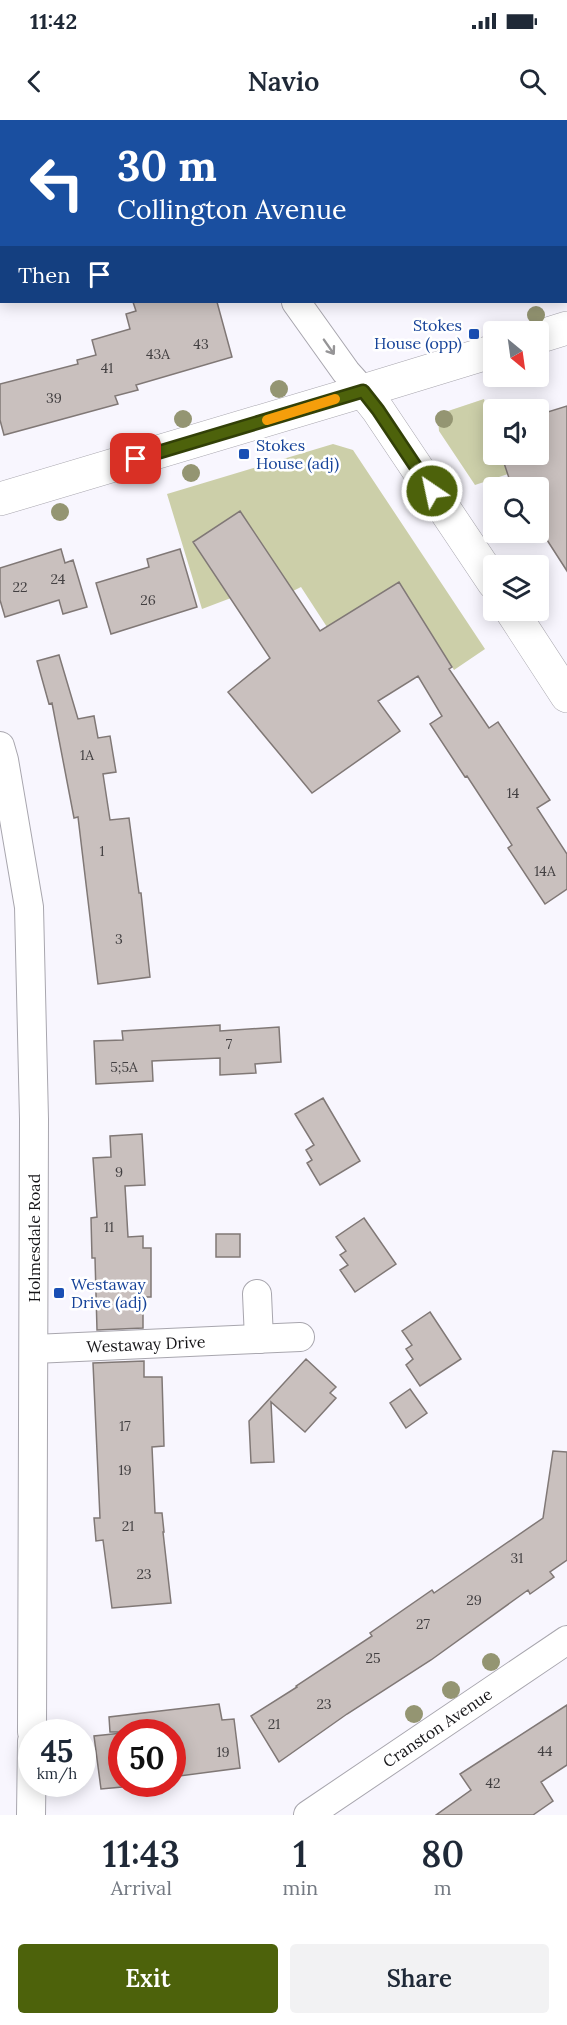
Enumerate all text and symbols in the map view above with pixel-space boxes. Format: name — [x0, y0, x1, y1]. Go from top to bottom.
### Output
text: 11:42 — [30, 7, 77, 35]
text: Navio — [247, 64, 320, 98]
icon: back — [18, 65, 51, 98]
icon: search — [516, 65, 549, 98]
text: 30 m — [117, 139, 217, 193]
icon: left — [18, 144, 96, 222]
text: Collington Avenue — [117, 192, 347, 226]
icon: arrive — [83, 258, 116, 291]
text: Then — [18, 261, 71, 289]
place label: Stokes House (opp) — [374, 315, 462, 354]
north arrow — [483, 321, 549, 387]
map controls — [483, 321, 549, 621]
marker: Stokes House (opp) — [467, 327, 481, 341]
house number: 43 — [193, 335, 209, 353]
one-way arrow — [322, 339, 335, 355]
house number: 43A — [146, 345, 170, 363]
house number: 41 — [101, 359, 113, 377]
house number: 39 — [46, 389, 62, 407]
button: sound — [483, 399, 549, 465]
pin — [110, 433, 161, 484]
place label: Stokes House (adj) — [256, 435, 339, 474]
icon: arrive — [119, 442, 152, 475]
marker: Stokes House (adj) — [237, 447, 251, 461]
position arrow — [400, 459, 464, 523]
button: search — [483, 477, 549, 543]
button: layers — [483, 555, 549, 621]
house number: 24 — [51, 570, 66, 588]
house number: 22 — [12, 578, 28, 596]
house number: 26 — [140, 591, 156, 609]
house number: 1A — [80, 746, 94, 764]
house number: 14 — [507, 784, 520, 802]
house number: 1 — [99, 842, 105, 860]
house number: 14A — [534, 862, 556, 880]
house number: 3 — [115, 930, 123, 948]
house number: 7 — [226, 1035, 233, 1053]
house number: 5;5A — [110, 1058, 138, 1076]
house number: 9 — [115, 1163, 123, 1181]
street label: Holmesdale Road — [24, 1173, 44, 1302]
house number: 11 — [104, 1218, 114, 1236]
place label: Westaway Drive (adj) — [71, 1274, 147, 1313]
marker: Westaway Drive (adj) — [52, 1286, 66, 1300]
street label: Westaway Drive — [86, 1331, 206, 1357]
house number: 17 — [119, 1417, 131, 1435]
house number: 19 — [118, 1461, 132, 1479]
house number: 21 — [122, 1517, 134, 1535]
house number: 31 — [511, 1549, 523, 1567]
house number: 23 — [136, 1565, 152, 1583]
house number: 29 — [466, 1591, 482, 1609]
house number: 27 — [416, 1615, 431, 1633]
house number: 25 — [365, 1649, 381, 1667]
street label: Cranston Avenue — [379, 1684, 496, 1772]
house number: 23 — [316, 1695, 332, 1713]
house number: 21 — [268, 1715, 280, 1733]
speed limit sign: 50 — [108, 1719, 186, 1797]
text: 45 — [41, 1732, 73, 1770]
house number: 44 — [537, 1742, 553, 1760]
house number: 19 — [216, 1743, 230, 1761]
text: km/h — [37, 1764, 77, 1783]
house number: 42 — [485, 1774, 501, 1792]
text: 11:43 — [103, 1831, 180, 1877]
text: 1 — [293, 1831, 307, 1877]
text: 80 — [421, 1831, 464, 1877]
text: Arrival — [111, 1875, 172, 1900]
text: min — [283, 1875, 318, 1900]
text: m — [434, 1875, 452, 1900]
button: Exit — [18, 1944, 278, 2013]
button: Share — [290, 1944, 549, 2013]

